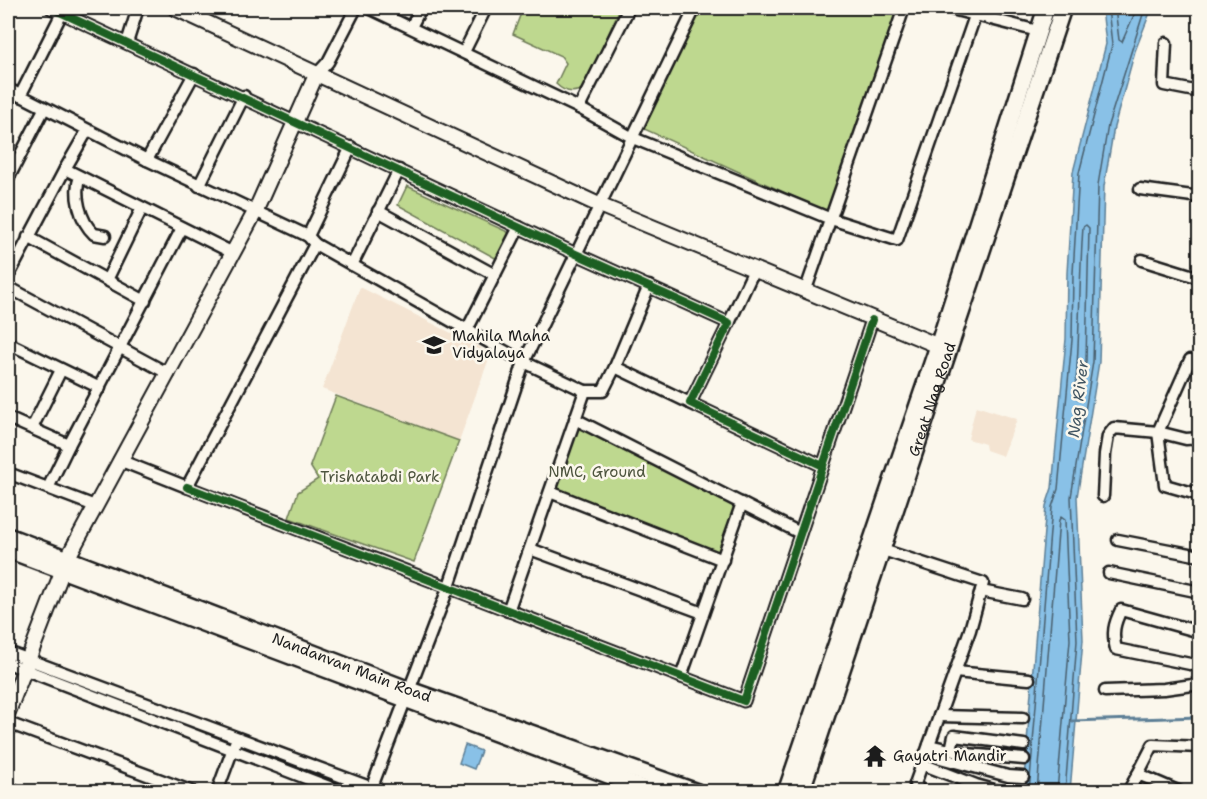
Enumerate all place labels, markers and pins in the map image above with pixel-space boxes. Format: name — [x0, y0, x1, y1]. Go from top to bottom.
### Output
place label: Mahila Maha Vidyalaya — [452, 326, 551, 363]
school or university icon: Mahila Maha Vidyalaya — [421, 332, 447, 358]
temple icon: Gayatri Mandir — [862, 743, 888, 769]
place label: Gayatri Mandir — [893, 746, 1007, 766]

